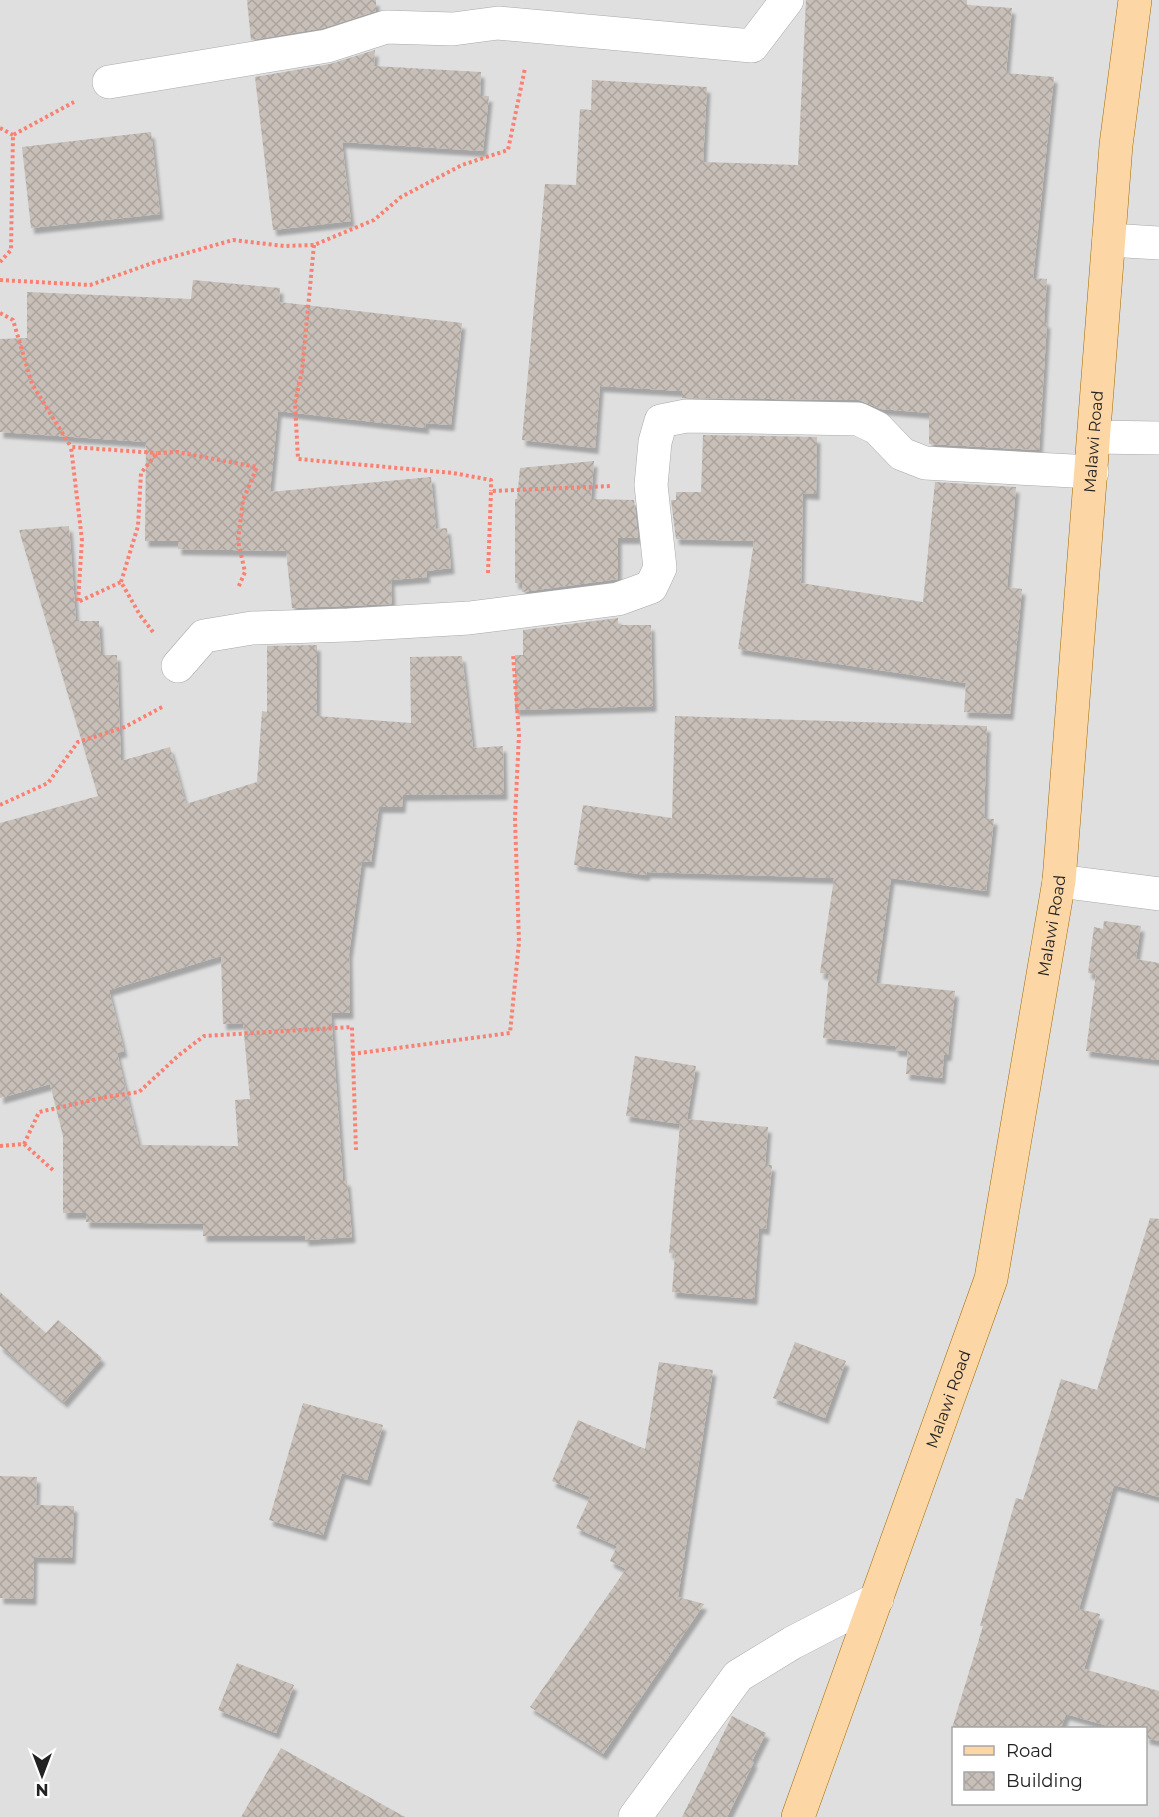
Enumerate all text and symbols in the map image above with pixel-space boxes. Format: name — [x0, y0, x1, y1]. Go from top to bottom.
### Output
street label: Malawi Road — [1080, 390, 1106, 494]
street label: Malawi Road — [1033, 874, 1069, 978]
street label: Malawi Road — [922, 1347, 974, 1451]
legend — [952, 1727, 1147, 1805]
text: Road — [1006, 1740, 1053, 1762]
north arrow — [12, 1745, 72, 1805]
text: Building — [1006, 1770, 1083, 1792]
text: N — [36, 1780, 48, 1799]

